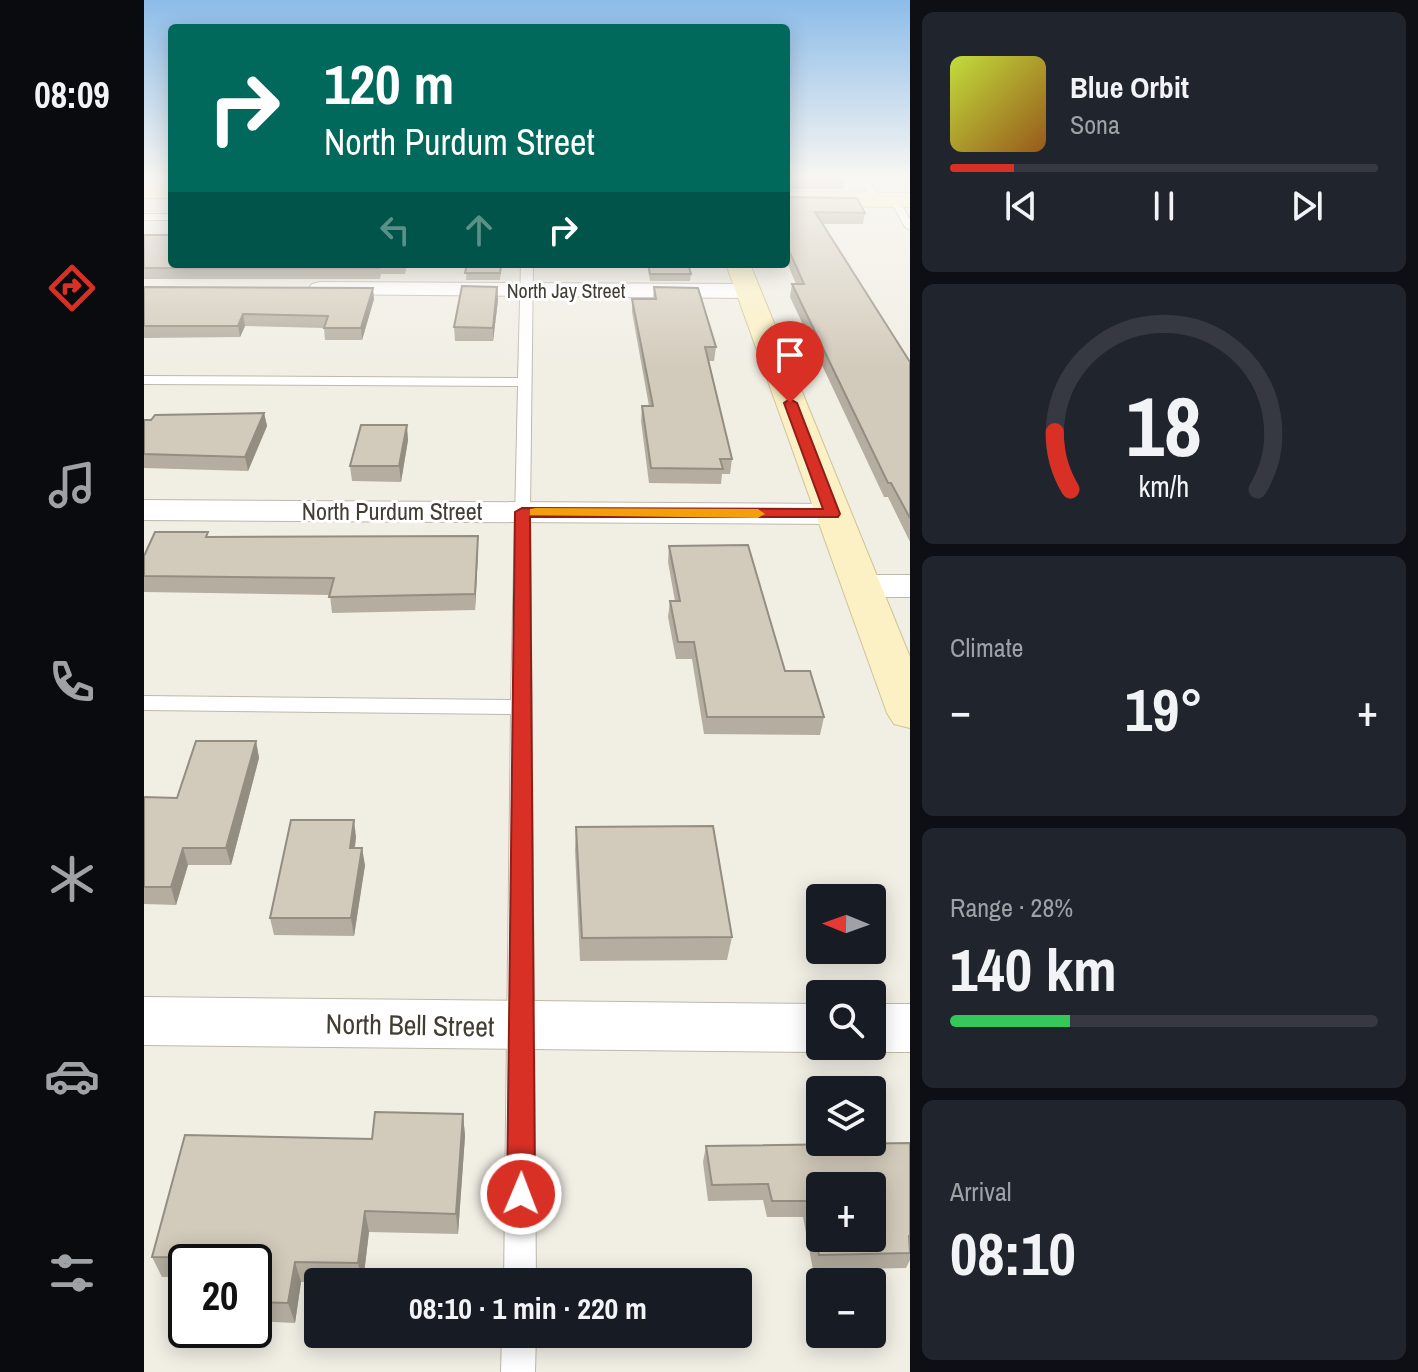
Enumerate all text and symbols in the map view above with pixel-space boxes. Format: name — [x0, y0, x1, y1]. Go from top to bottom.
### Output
text: 120 m — [324, 46, 454, 121]
icon: right — [192, 56, 296, 160]
text: Blue Orbit — [1070, 67, 1189, 107]
text: 08:09 — [34, 71, 110, 119]
text: Sona — [1070, 107, 1120, 142]
text: North Purdum Street — [324, 118, 595, 166]
icon: previous — [999, 184, 1043, 228]
icon: pause — [1142, 184, 1186, 228]
icon: next — [1285, 184, 1329, 228]
icon: left — [373, 208, 417, 252]
icon: ahead — [457, 208, 501, 252]
icon: right — [541, 208, 585, 252]
icon: directions — [44, 260, 100, 316]
street label: North Jay Street — [507, 277, 626, 304]
pin — [756, 321, 824, 403]
icon: arrive — [768, 333, 812, 377]
text: 18 — [1126, 370, 1202, 482]
icon: music — [44, 457, 100, 513]
text: km/h — [1139, 467, 1189, 506]
street label: North Purdum Street — [302, 495, 483, 527]
text: Climate — [950, 630, 1023, 665]
icon: phone — [44, 654, 100, 710]
text: 19° — [1125, 669, 1203, 750]
text: − — [950, 680, 971, 740]
text: + — [1357, 680, 1378, 740]
icon: climate — [44, 851, 100, 907]
north arrow — [806, 884, 886, 964]
map controls — [806, 884, 886, 1348]
text: Range · 28% — [950, 890, 1073, 925]
text: 140 km — [950, 929, 1117, 1010]
button: search — [806, 980, 886, 1060]
street label: North Bell Street — [325, 1005, 495, 1045]
icon: car — [44, 1048, 100, 1104]
button: layers — [806, 1076, 886, 1156]
position arrow — [479, 1152, 563, 1236]
button: + — [806, 1172, 886, 1252]
text: Arrival — [950, 1174, 1012, 1209]
text: 08:10 — [950, 1213, 1076, 1294]
speed limit sign: 20 — [168, 1244, 272, 1348]
icon: filters — [44, 1245, 100, 1301]
button: − — [806, 1268, 886, 1348]
text: 08:10 · 1 min · 220 m — [409, 1288, 647, 1328]

